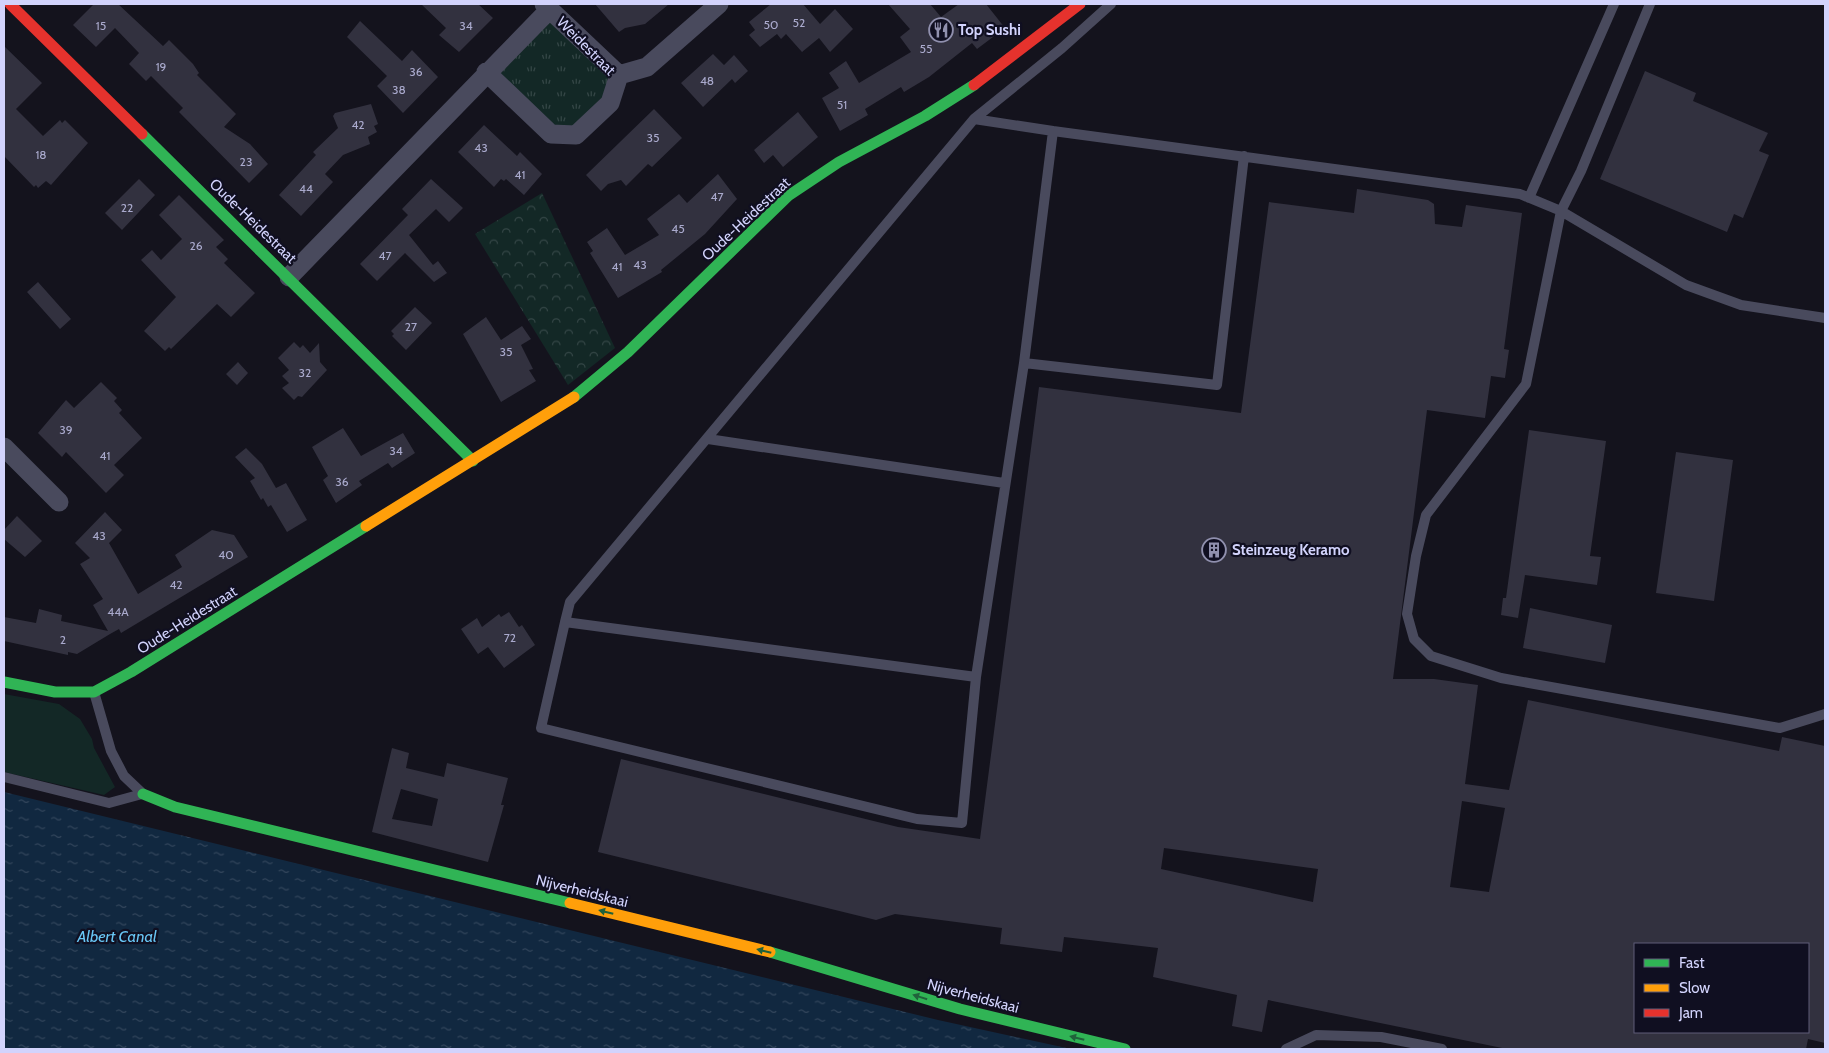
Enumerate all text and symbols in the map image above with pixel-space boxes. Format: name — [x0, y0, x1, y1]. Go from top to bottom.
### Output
street label: Weidestraat — [553, 13, 619, 79]
house number: 52 — [793, 15, 805, 30]
house number: 50 — [764, 17, 778, 32]
restaurant icon: Top Sushi — [928, 17, 954, 43]
house number: 15 — [96, 18, 106, 33]
house number: 34 — [459, 18, 473, 33]
place label: Top Sushi — [958, 21, 1021, 39]
house number: 55 — [920, 41, 932, 56]
house number: 19 — [156, 59, 167, 74]
house number: 36 — [409, 64, 423, 79]
house number: 48 — [700, 73, 714, 88]
house number: 38 — [392, 82, 406, 97]
house number: 51 — [837, 97, 847, 112]
house number: 42 — [351, 117, 365, 132]
house number: 35 — [647, 130, 659, 145]
house number: 43 — [474, 140, 488, 155]
house number: 18 — [35, 147, 47, 162]
house number: 23 — [240, 154, 252, 169]
house number: 41 — [515, 167, 525, 182]
street label: Oude-Heidestraat — [698, 173, 794, 265]
street label: Oude-Heidestraat — [206, 175, 300, 267]
house number: 44 — [299, 181, 313, 196]
house number: 47 — [711, 189, 723, 204]
house number: 22 — [121, 200, 133, 215]
house number: 45 — [671, 221, 685, 236]
house number: 26 — [189, 238, 203, 253]
house number: 47 — [379, 248, 391, 263]
house number: 43 — [633, 257, 647, 272]
house number: 41 — [612, 259, 622, 274]
house number: 27 — [405, 319, 417, 334]
house number: 35 — [500, 344, 512, 359]
house number: 32 — [299, 365, 311, 380]
house number: 39 — [59, 422, 73, 437]
house number: 34 — [389, 443, 403, 458]
house number: 41 — [100, 448, 110, 463]
house number: 36 — [335, 474, 349, 489]
house number: 43 — [92, 528, 106, 543]
building icon: Steinzeug Keramo — [1201, 537, 1227, 563]
place label: Steinzeug Keramo — [1232, 541, 1350, 559]
house number: 40 — [218, 547, 234, 562]
house number: 42 — [169, 577, 183, 592]
street label: Oude-Heidestraat — [134, 582, 240, 658]
house number: 44A — [107, 604, 129, 619]
house number: 72 — [504, 630, 516, 645]
house number: 2 — [60, 632, 66, 647]
street label: Nijverheidskaai — [534, 871, 630, 911]
one-way arrow — [599, 908, 614, 916]
water label: Albert Canal — [76, 927, 157, 946]
legend — [1634, 943, 1809, 1033]
one-way arrow — [757, 947, 772, 955]
text: Fast — [1679, 954, 1704, 972]
street label: Nijverheidskaai — [925, 975, 1021, 1017]
text: Slow — [1679, 979, 1710, 997]
one-way arrow — [912, 993, 927, 1001]
text: Jam — [1678, 1004, 1703, 1022]
one-way arrow — [1070, 1034, 1085, 1042]

